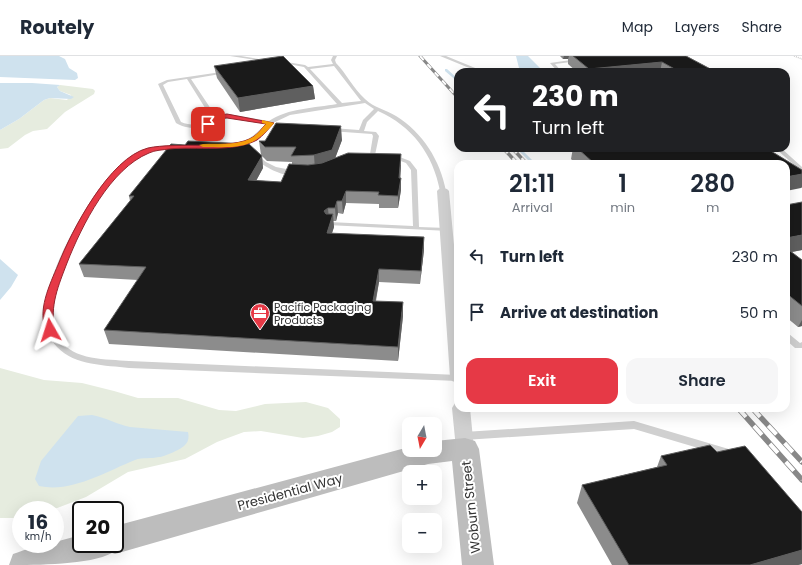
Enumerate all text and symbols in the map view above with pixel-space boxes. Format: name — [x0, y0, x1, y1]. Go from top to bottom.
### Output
text: Routely — [20, 14, 94, 41]
text: Map — [622, 17, 653, 37]
text: Layers — [675, 17, 719, 37]
text: Share — [741, 17, 782, 37]
text: 230 m — [532, 77, 619, 116]
icon: left — [466, 84, 518, 136]
pin — [191, 107, 225, 141]
icon: arrive — [197, 113, 219, 135]
text: Turn left — [532, 115, 604, 140]
text: 21:11 — [509, 167, 555, 200]
text: 1 — [618, 167, 627, 200]
text: 280 — [690, 167, 735, 200]
text: Arrival — [512, 198, 553, 217]
text: min — [610, 198, 635, 217]
text: m — [706, 198, 719, 217]
icon: left — [466, 245, 488, 267]
text: Turn left — [500, 246, 564, 267]
text: 230 m — [732, 246, 778, 267]
place label: Pacific Packaging Products — [274, 299, 371, 328]
icon: arrive — [466, 301, 488, 323]
office icon: Pacific Packaging Products — [249, 302, 271, 330]
text: Arrive at destination — [500, 302, 658, 323]
text: 50 m — [740, 302, 778, 323]
position arrow — [29, 309, 71, 351]
button: Exit — [466, 358, 618, 404]
button: Share — [626, 358, 778, 404]
north arrow — [402, 417, 442, 457]
map controls — [402, 417, 442, 553]
street label: Woburn Street — [457, 460, 485, 554]
button: + — [402, 465, 442, 505]
street label: Presidential Way — [235, 469, 345, 515]
speed limit sign: 20 — [72, 501, 124, 553]
text: 16 — [28, 508, 48, 536]
button: − — [402, 513, 442, 553]
text: km/h — [25, 529, 51, 544]

